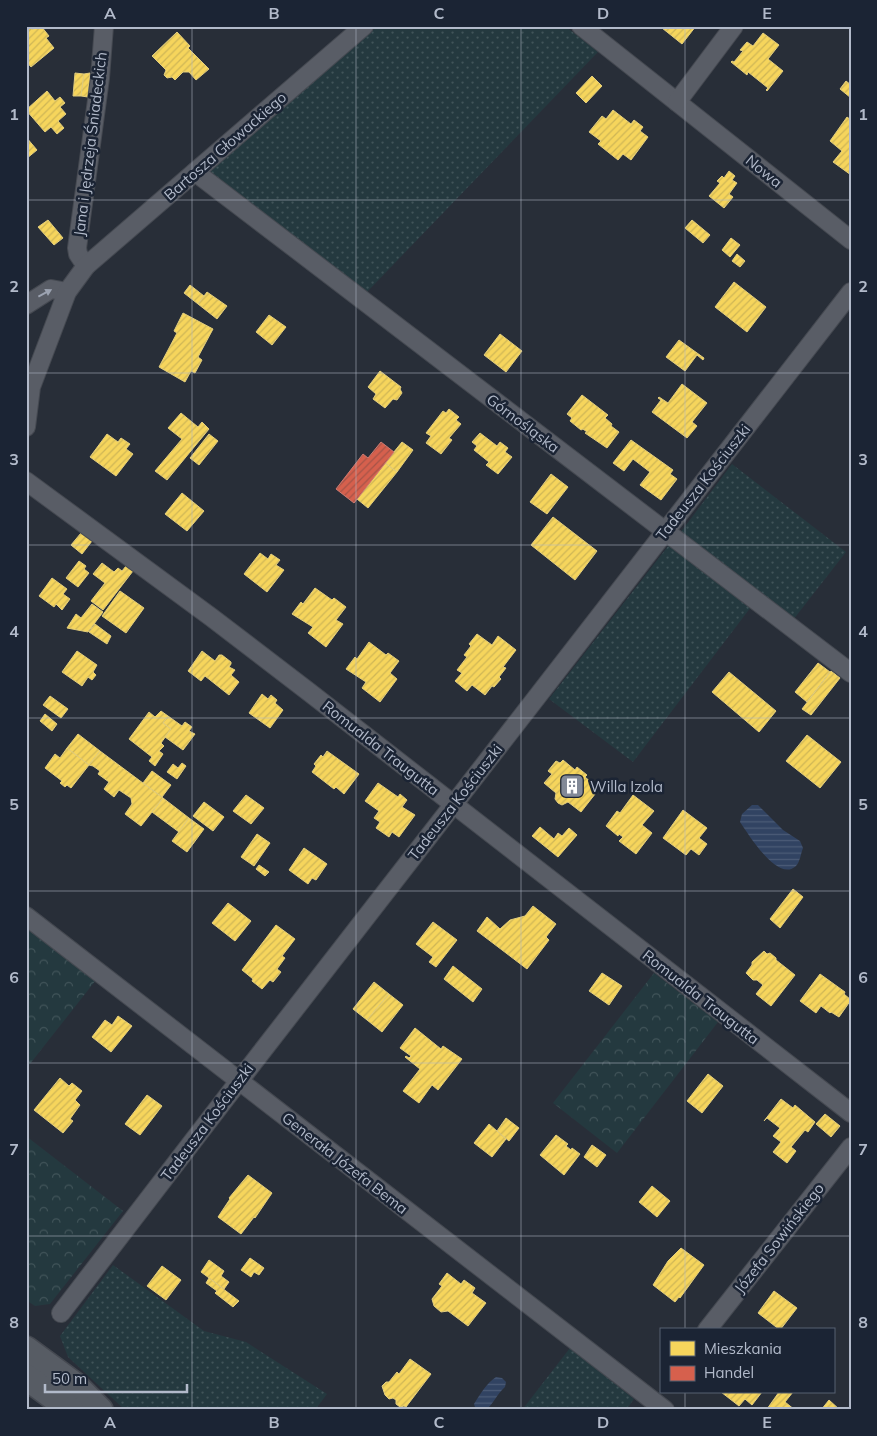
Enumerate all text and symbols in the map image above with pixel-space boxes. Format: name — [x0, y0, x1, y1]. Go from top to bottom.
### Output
text: A — [104, 3, 116, 23]
text: B — [268, 3, 280, 23]
text: C — [434, 3, 445, 23]
text: D — [597, 3, 609, 23]
text: E — [762, 3, 772, 23]
street label: Jana i Jędrzeja Śniadeckich — [69, 51, 111, 237]
street label: Bartosza Głowackiego — [160, 88, 290, 204]
text: 1 — [9, 104, 19, 124]
text: 1 — [858, 104, 868, 124]
street label: Nowa — [742, 151, 786, 191]
text: 2 — [9, 276, 19, 296]
text: 2 — [858, 276, 868, 296]
one-way arrow — [38, 289, 53, 297]
street label: Górnośląska — [483, 389, 563, 457]
street label: Tadeusza Kościuszki — [652, 420, 754, 544]
text: 3 — [9, 449, 19, 469]
text: 3 — [858, 449, 868, 469]
text: 4 — [9, 621, 19, 641]
text: 4 — [858, 621, 868, 641]
street label: Romualda Traugutta — [319, 696, 443, 800]
street label: Tadeusza Kościuszki — [404, 740, 506, 864]
building icon: Willa Izola — [559, 773, 585, 799]
place label: Willa Izola — [590, 777, 663, 796]
text: 5 — [9, 794, 19, 814]
text: 5 — [858, 794, 868, 814]
street label: Romualda Traugutta — [639, 945, 763, 1049]
text: 6 — [9, 967, 19, 987]
text: 6 — [858, 967, 868, 987]
street label: Tadeusza Kościuszki — [157, 1060, 257, 1184]
street label: Generała Józefa Bema — [278, 1108, 412, 1218]
text: 7 — [9, 1139, 19, 1159]
text: 7 — [858, 1139, 868, 1159]
street label: Józefa Sowińskiego — [730, 1179, 828, 1297]
text: 8 — [9, 1312, 19, 1332]
text: 8 — [858, 1312, 868, 1332]
legend — [660, 1328, 834, 1394]
text: Mieszkania — [704, 1339, 782, 1358]
scale bar — [45, 1361, 188, 1393]
text: Handel — [704, 1363, 754, 1382]
text: 50 m — [52, 1369, 87, 1388]
text: A — [104, 1412, 116, 1432]
text: B — [268, 1412, 280, 1432]
text: C — [434, 1412, 445, 1432]
text: D — [597, 1412, 609, 1432]
text: E — [762, 1412, 772, 1432]

